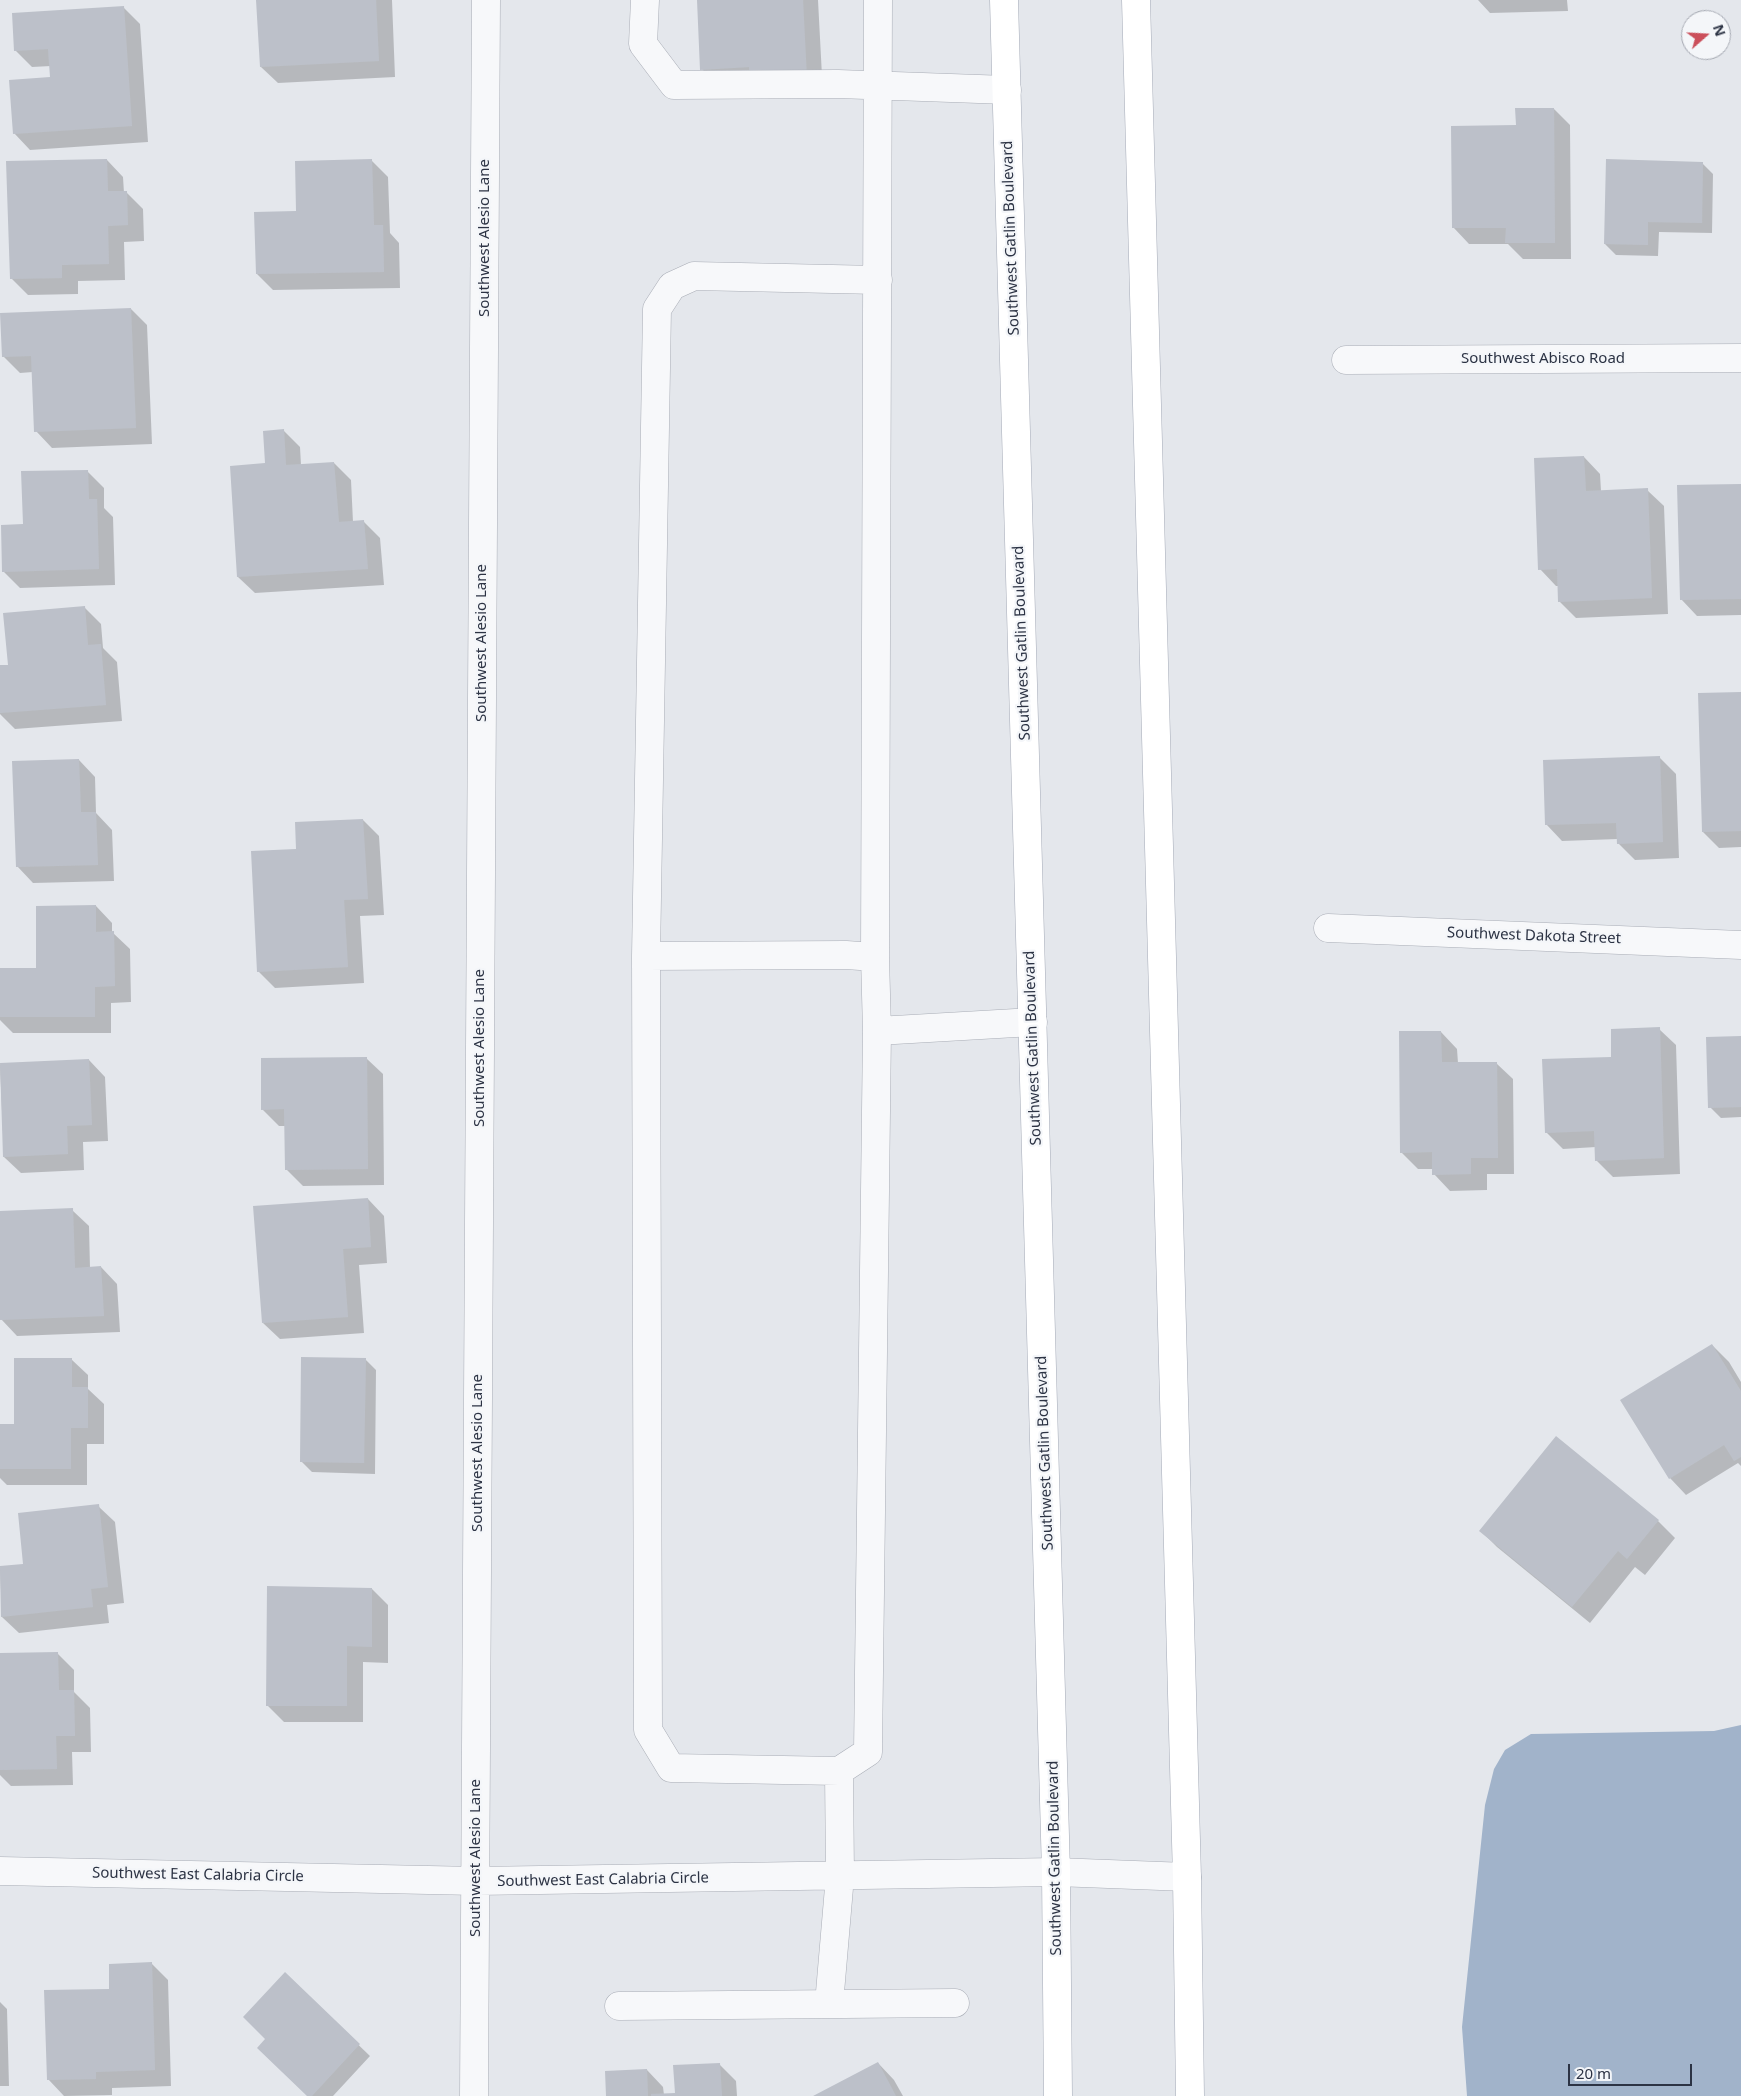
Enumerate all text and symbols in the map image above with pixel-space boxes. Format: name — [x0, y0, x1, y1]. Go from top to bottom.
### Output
north arrow — [1681, 10, 1731, 60]
text: N — [1709, 22, 1731, 39]
street label: Southwest Gatlin Boulevard — [999, 140, 1023, 336]
street label: Southwest Alesio Lane — [476, 159, 494, 317]
street label: Southwest Abisco Road — [1461, 350, 1625, 368]
street label: Southwest Gatlin Boulevard — [1010, 545, 1034, 741]
street label: Southwest Alesio Lane — [473, 564, 491, 722]
street label: Southwest Dakota Street — [1447, 924, 1621, 948]
street label: Southwest Gatlin Boulevard — [1021, 950, 1045, 1146]
street label: Southwest Alesio Lane — [471, 969, 489, 1127]
street label: Southwest Gatlin Boulevard — [1033, 1355, 1057, 1551]
street label: Southwest Alesio Lane — [469, 1374, 487, 1532]
street label: Southwest Gatlin Boulevard — [1044, 1760, 1066, 1956]
street label: Southwest Alesio Lane — [467, 1779, 485, 1937]
street label: Southwest East Calabria Circle — [92, 1864, 304, 1886]
street label: Southwest East Calabria Circle — [497, 1869, 709, 1891]
scale bar — [1571, 2054, 1695, 2086]
text: 20 m — [1576, 2063, 1611, 2083]

